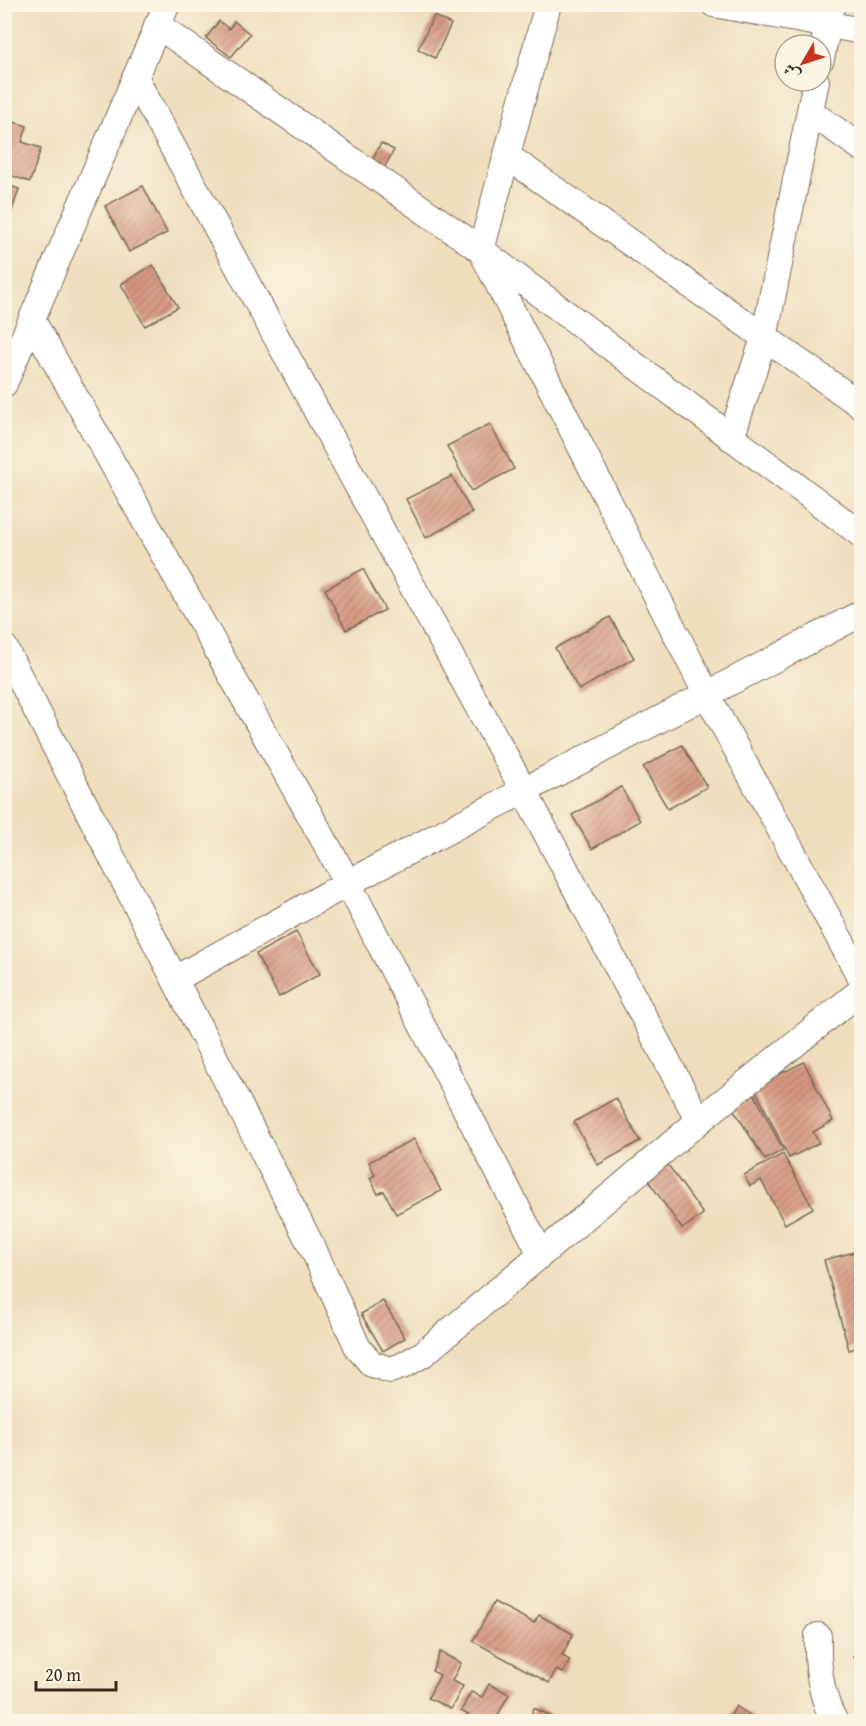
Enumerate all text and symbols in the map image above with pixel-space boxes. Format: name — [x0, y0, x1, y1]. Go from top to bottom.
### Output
north arrow — [773, 33, 833, 93]
text: ش — [777, 59, 806, 86]
scale bar — [36, 1654, 116, 1692]
text: 20 m — [45, 1661, 81, 1688]

